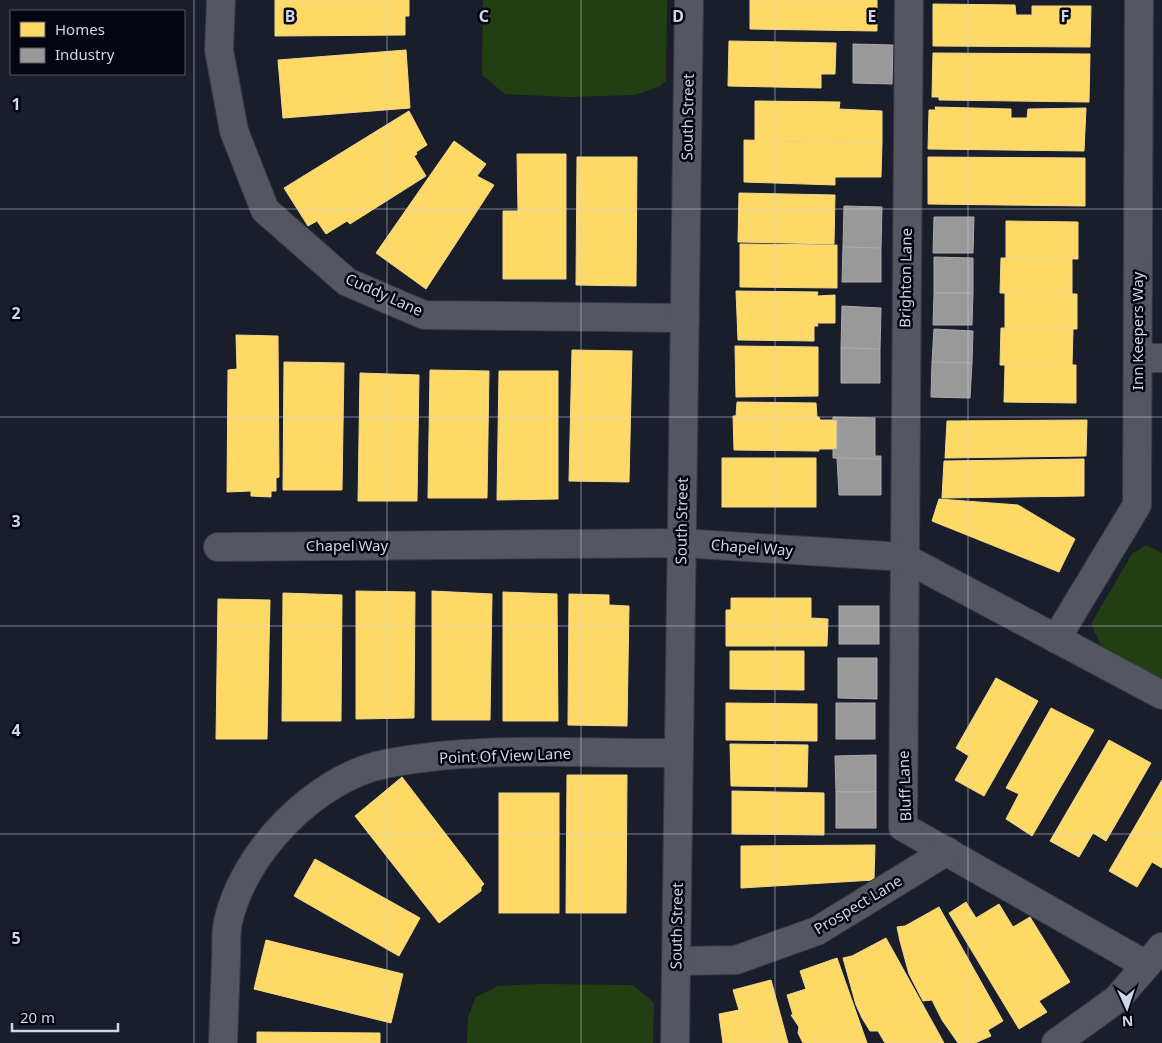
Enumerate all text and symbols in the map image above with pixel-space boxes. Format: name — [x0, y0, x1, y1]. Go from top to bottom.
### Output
text: B — [285, 5, 295, 27]
text: C — [479, 5, 489, 27]
text: D — [672, 5, 684, 27]
text: E — [868, 5, 877, 27]
text: F — [1061, 5, 1069, 27]
legend — [10, 10, 185, 75]
text: Homes — [55, 19, 105, 39]
text: Industry — [55, 44, 115, 64]
street label: South Street — [676, 73, 698, 161]
text: 1 — [11, 93, 21, 115]
street label: Brighton Lane — [894, 228, 916, 328]
street label: Cuddy Lane — [343, 268, 426, 320]
street label: Inn Keepers Way — [1127, 271, 1147, 390]
text: 2 — [11, 302, 21, 324]
street label: South Street — [670, 477, 692, 565]
text: 3 — [11, 510, 21, 532]
street label: Chapel Way — [710, 534, 794, 560]
street label: Chapel Way — [306, 535, 389, 555]
text: 4 — [11, 719, 21, 741]
street label: Point Of View Lane — [439, 743, 571, 767]
street label: Bluff Lane — [893, 750, 915, 822]
street label: Prospect Lane — [810, 870, 905, 938]
street label: South Street — [665, 882, 687, 970]
text: 5 — [11, 927, 21, 949]
north arrow — [1102, 983, 1152, 1033]
scale bar — [12, 1000, 119, 1032]
text: 20 m — [20, 1007, 55, 1027]
text: N — [1122, 1012, 1134, 1031]

